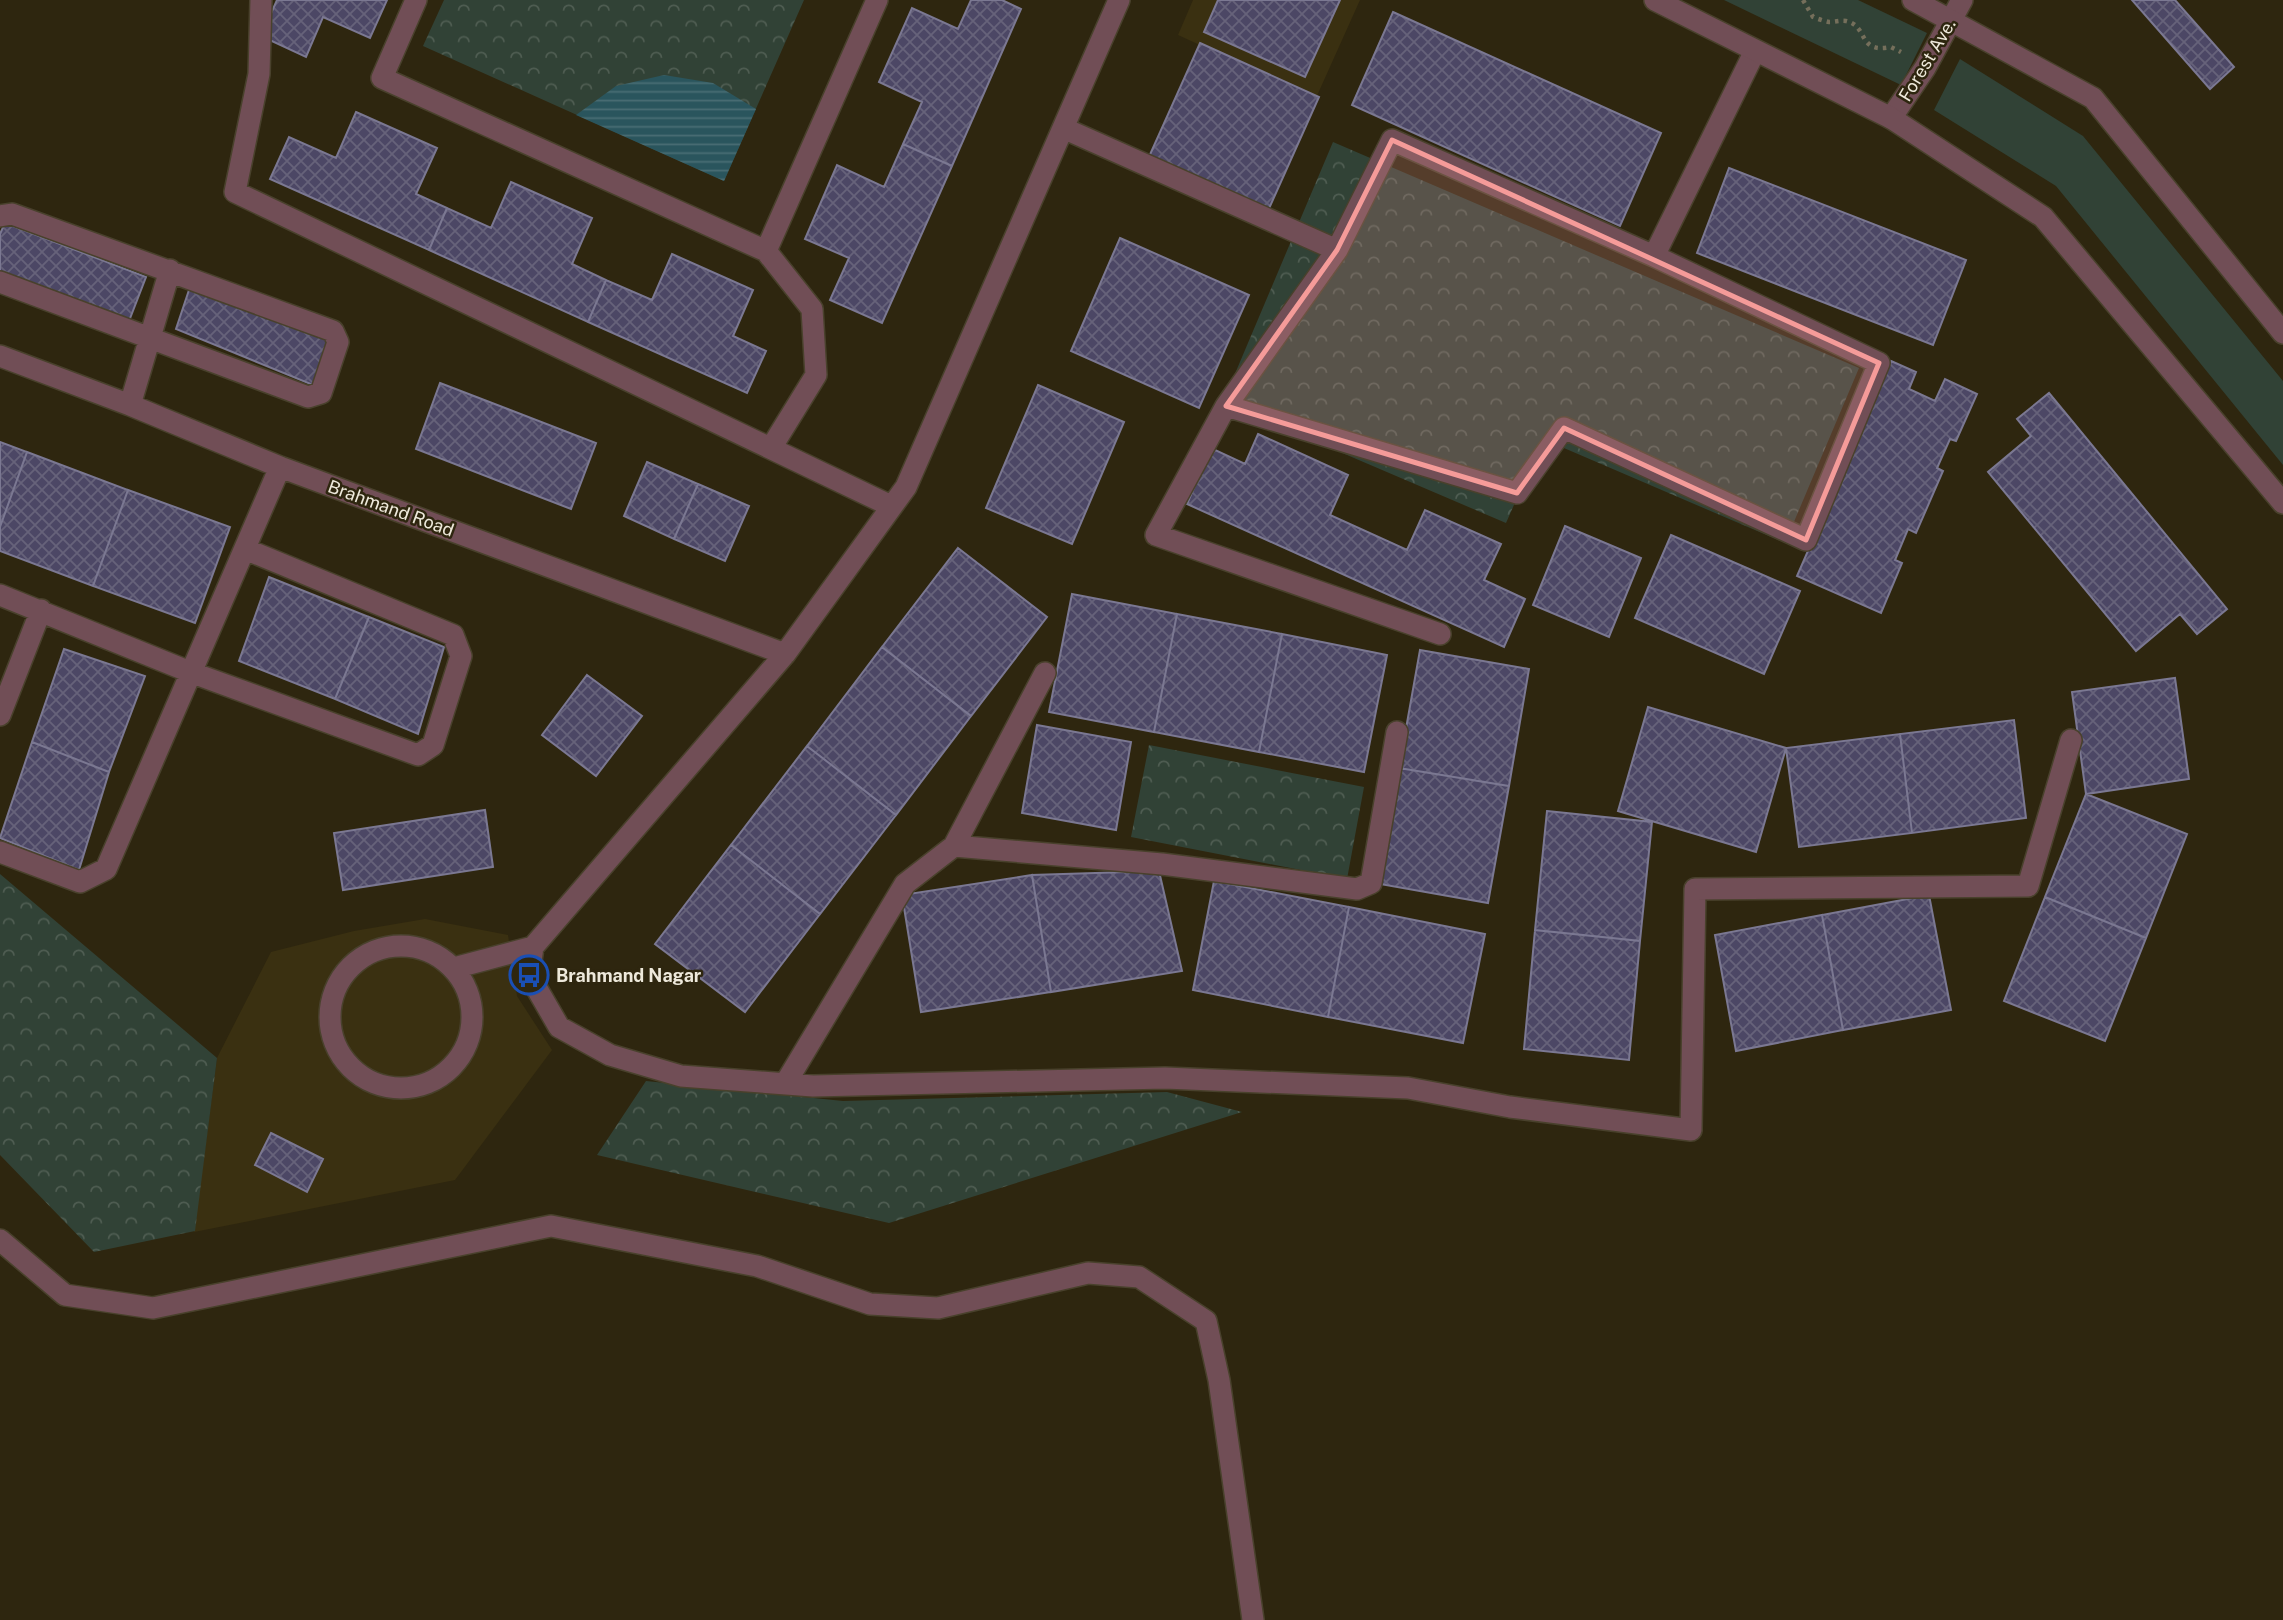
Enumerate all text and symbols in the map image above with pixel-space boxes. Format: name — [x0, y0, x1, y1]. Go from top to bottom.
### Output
street label: Forest Ave. — [1894, 15, 1960, 105]
street label: Brahmand Road — [325, 475, 457, 541]
bus stop icon: Brahmand Nagar — [508, 954, 550, 996]
place label: Brahmand Nagar — [556, 965, 702, 986]

